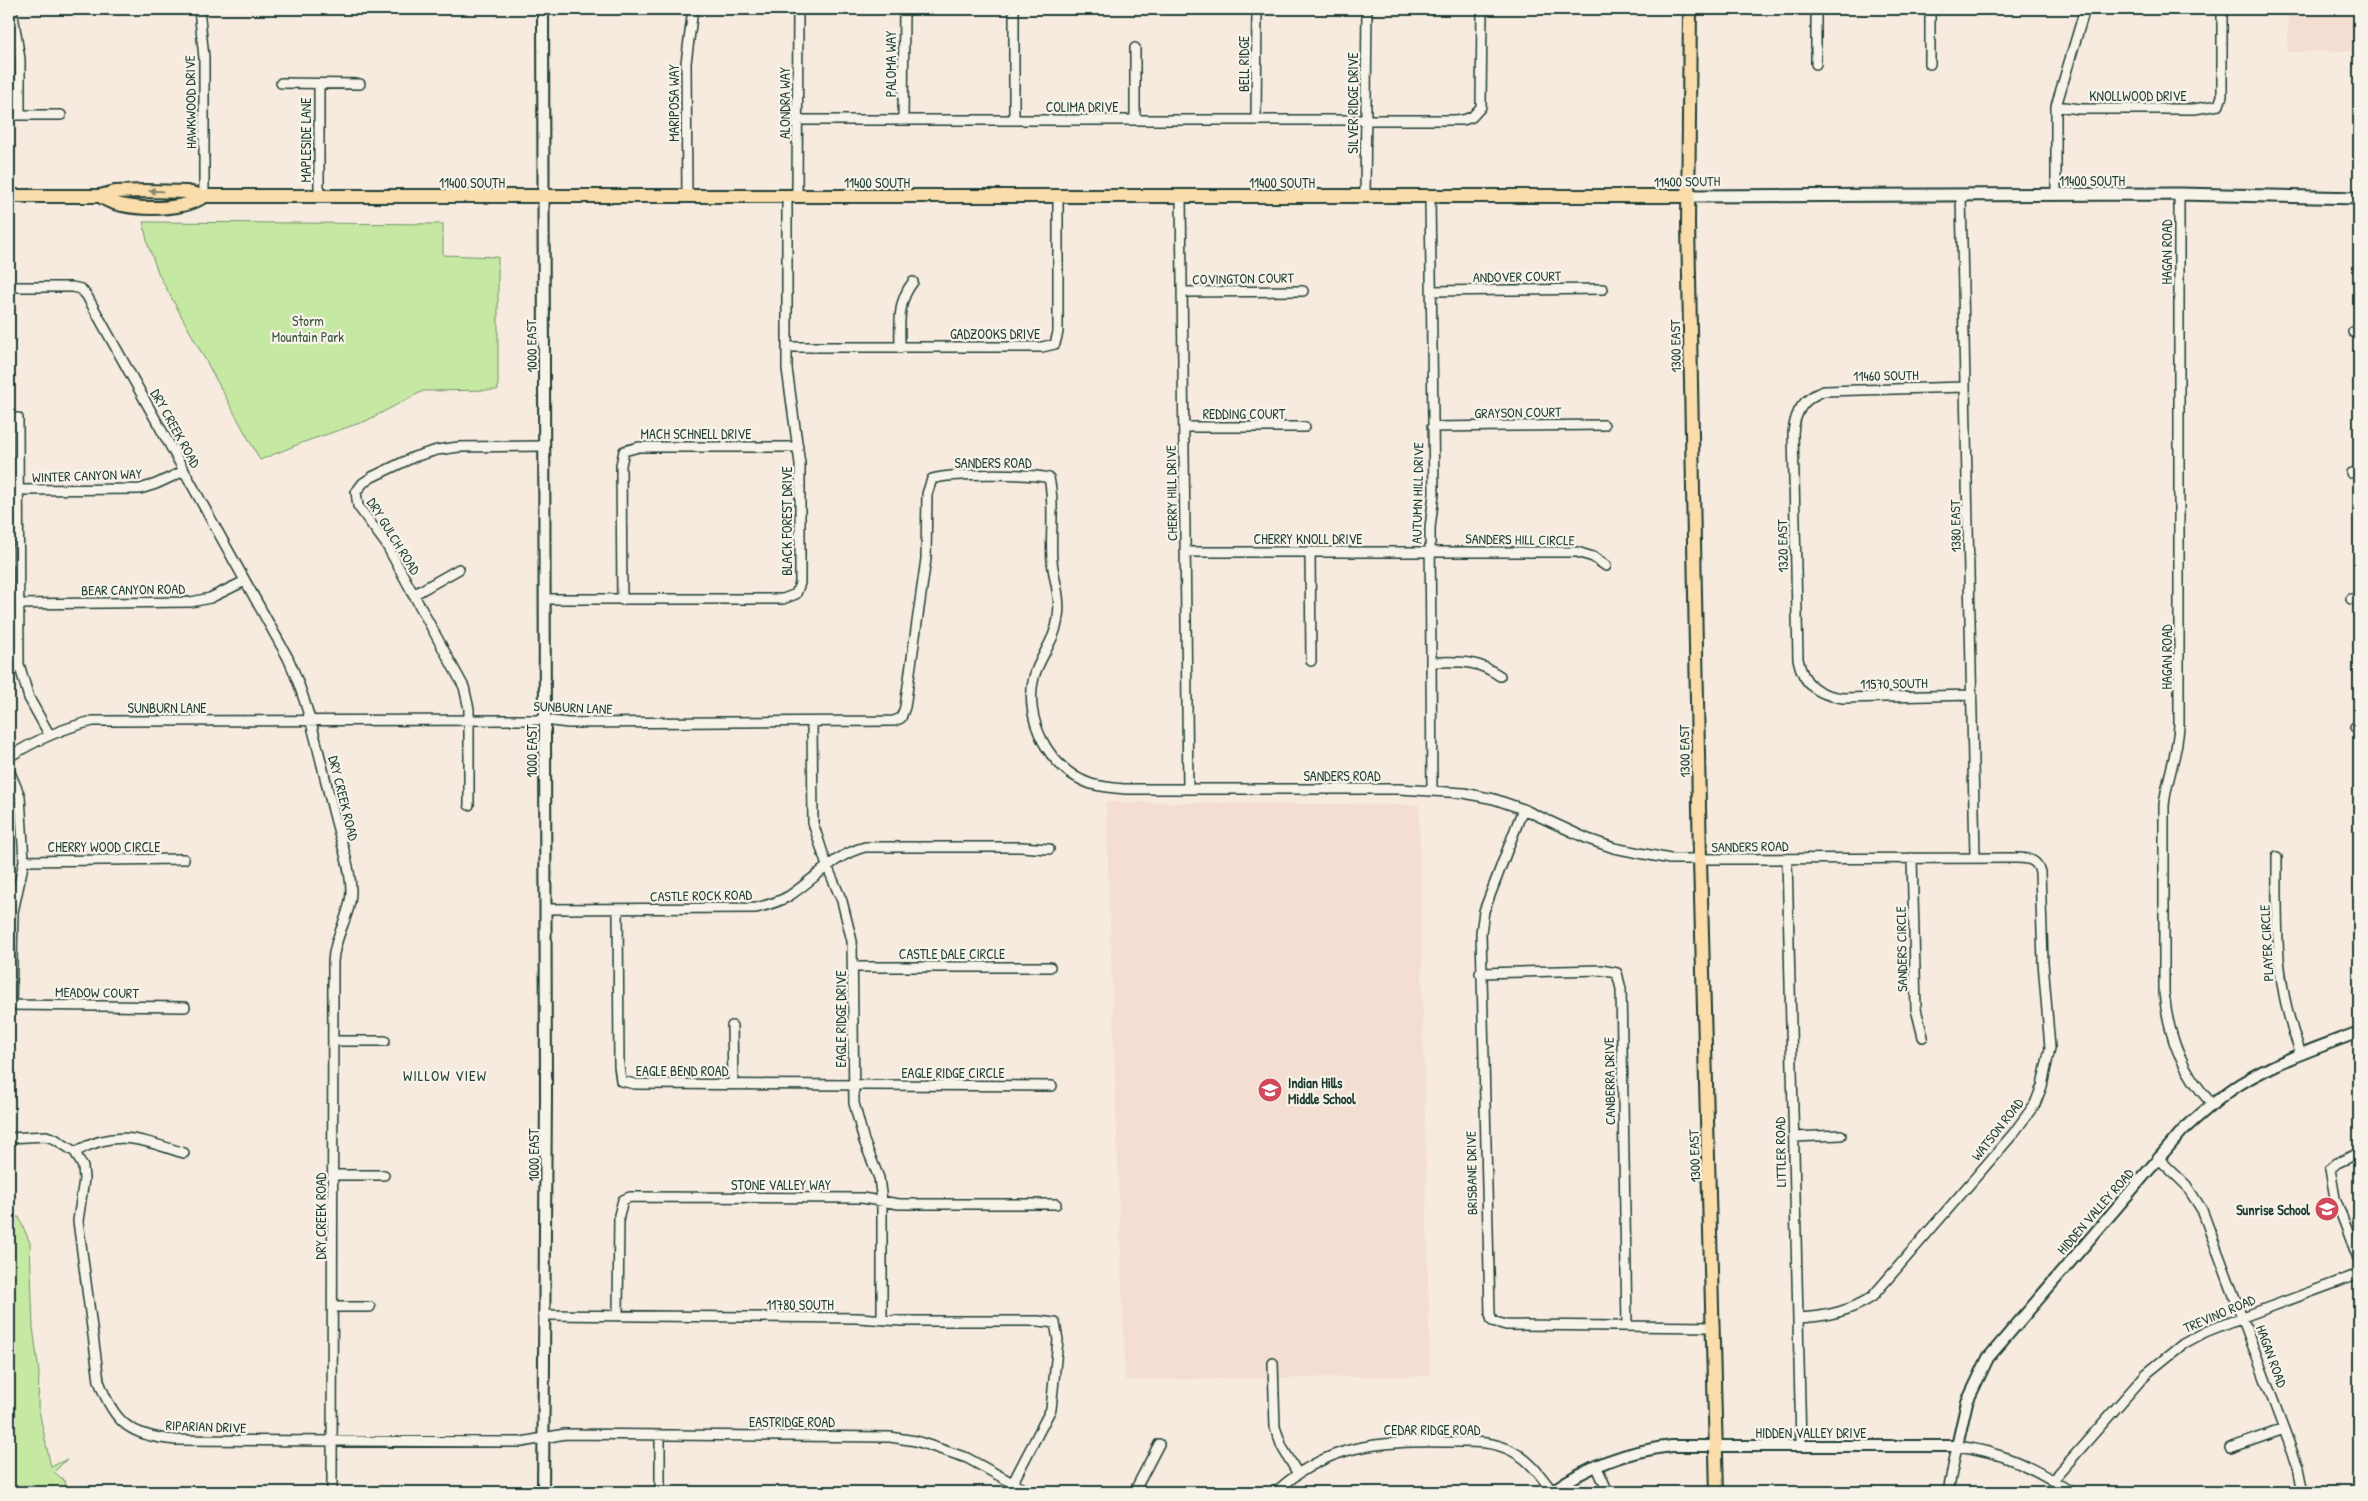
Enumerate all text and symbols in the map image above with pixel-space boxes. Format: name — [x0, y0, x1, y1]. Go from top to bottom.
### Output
street label: PALOMA WAY — [881, 30, 900, 97]
street label: BELL RIDGE — [1234, 36, 1253, 92]
street label: SILVER RIDGE DRIVE — [1343, 52, 1362, 154]
street label: HAWKWOOD DRIVE — [180, 55, 200, 149]
street label: MARIPOSA WAY — [664, 63, 683, 142]
street label: ALONDRA WAY — [775, 66, 794, 139]
street label: KNOLLWOOD DRIVE — [2089, 86, 2187, 105]
street label: COLIMA DRIVE — [1046, 97, 1118, 116]
street label: MAPLESIDE LANE — [296, 98, 315, 182]
street label: 11400 SOUTH — [1654, 171, 1721, 191]
street label: 11400 SOUTH — [2059, 171, 2126, 190]
street label: 11400 SOUTH — [439, 173, 506, 192]
street label: 11400 SOUTH — [844, 173, 911, 192]
street label: 11400 SOUTH — [1249, 173, 1316, 192]
one-way arrow — [148, 187, 164, 195]
street label: HAGAN ROAD — [2157, 219, 2176, 285]
street label: ANDOVER COURT — [1473, 266, 1562, 286]
street label: COVINGTON COURT — [1192, 268, 1295, 288]
park label: Storm Mountain Park — [272, 311, 344, 346]
street label: 1000 EAST — [521, 319, 541, 373]
street label: 1300 EAST — [1665, 319, 1685, 373]
street label: GADZOOKS DRIVE — [950, 324, 1040, 343]
street label: 11460 SOUTH — [1853, 365, 1919, 385]
street label: DRY CREEK ROAD — [147, 385, 206, 471]
street label: GRAYSON COURT — [1474, 402, 1562, 422]
street label: REDDING COURT — [1203, 404, 1286, 423]
street label: MACH SCHNELL DRIVE — [641, 424, 751, 443]
street label: AUTUMN HILL DRIVE — [1407, 442, 1427, 544]
street label: CHERRY HILL DRIVE — [1161, 445, 1181, 541]
street label: SANDERS ROAD — [954, 453, 1032, 472]
street label: WINTER CANYON WAY — [32, 464, 143, 486]
street label: BLACK FOREST DRIVE — [777, 466, 796, 576]
street label: DRY GULCH ROAD — [363, 494, 425, 578]
street label: 1380 EAST — [1945, 499, 1965, 553]
street label: 1320 EAST — [1772, 519, 1792, 573]
street label: CHERRY KNOLL DRIVE — [1253, 529, 1363, 548]
street label: SANDERS HILL CIRCLE — [1465, 529, 1575, 549]
street label: BEAR CANYON ROAD — [81, 579, 185, 599]
street label: HAGAN ROAD — [2157, 624, 2176, 690]
street label: 11570 SOUTH — [1860, 673, 1928, 693]
street label: SUNBURN LANE — [533, 696, 613, 718]
street label: SUNBURN LANE — [127, 698, 207, 717]
street label: 1000 EAST — [522, 724, 541, 778]
street label: 1300 EAST — [1674, 724, 1694, 778]
street label: DRY CREEK ROAD — [324, 754, 364, 843]
street label: SANDERS ROAD — [1303, 766, 1381, 785]
street label: SANDERS ROAD — [1711, 836, 1789, 856]
street label: CHERRY WOOD CIRCLE — [48, 837, 160, 856]
street label: CASTLE ROCK ROAD — [650, 885, 753, 905]
street label: PLAYER CIRCLE — [2254, 904, 2278, 982]
street label: SANDERS CIRCLE — [1891, 906, 1911, 992]
street label: CASTLE DALE CIRCLE — [899, 944, 1005, 963]
street label: EAGLE RIDGE DRIVE — [831, 970, 850, 1068]
street label: MEADOW COURT — [55, 982, 139, 1002]
street label: CANBERRA DRIVE — [1599, 1037, 1619, 1125]
street label: EAGLE BEND ROAD — [636, 1061, 729, 1080]
street label: EAGLE RIDGE CIRCLE — [901, 1063, 1005, 1082]
district label: WILLOW VIEW — [403, 1065, 487, 1086]
place label: Indian Hills Middle School — [1288, 1073, 1356, 1108]
school or university icon: Indian Hills Middle School — [1257, 1077, 1283, 1103]
street label: WATSON ROAD — [1967, 1094, 2028, 1164]
street label: LITTLER ROAD — [1770, 1116, 1790, 1187]
street label: 1000 EAST — [524, 1128, 543, 1182]
street label: 1300 EAST — [1684, 1129, 1704, 1183]
street label: BRISBANE DRIVE — [1461, 1131, 1481, 1215]
street label: HIDDEN VALLEY ROAD — [2052, 1164, 2138, 1258]
street label: DRY CREEK ROAD — [311, 1172, 330, 1259]
street label: STONE VALLEY WAY — [731, 1175, 832, 1194]
school or university icon: Sunrise School — [2314, 1196, 2340, 1222]
place label: Sunrise School — [2236, 1200, 2310, 1219]
street label: TREVINO ROAD — [2180, 1289, 2258, 1337]
street label: 11780 SOUTH — [766, 1295, 834, 1314]
street label: HAGAN ROAD — [2252, 1322, 2292, 1390]
street label: EASTRIDGE ROAD — [749, 1412, 835, 1431]
street label: RIPARIAN DRIVE — [165, 1415, 247, 1437]
street label: CEDAR RIDGE ROAD — [1384, 1420, 1481, 1439]
street label: HIDDEN VALLEY DRIVE — [1755, 1423, 1867, 1442]

